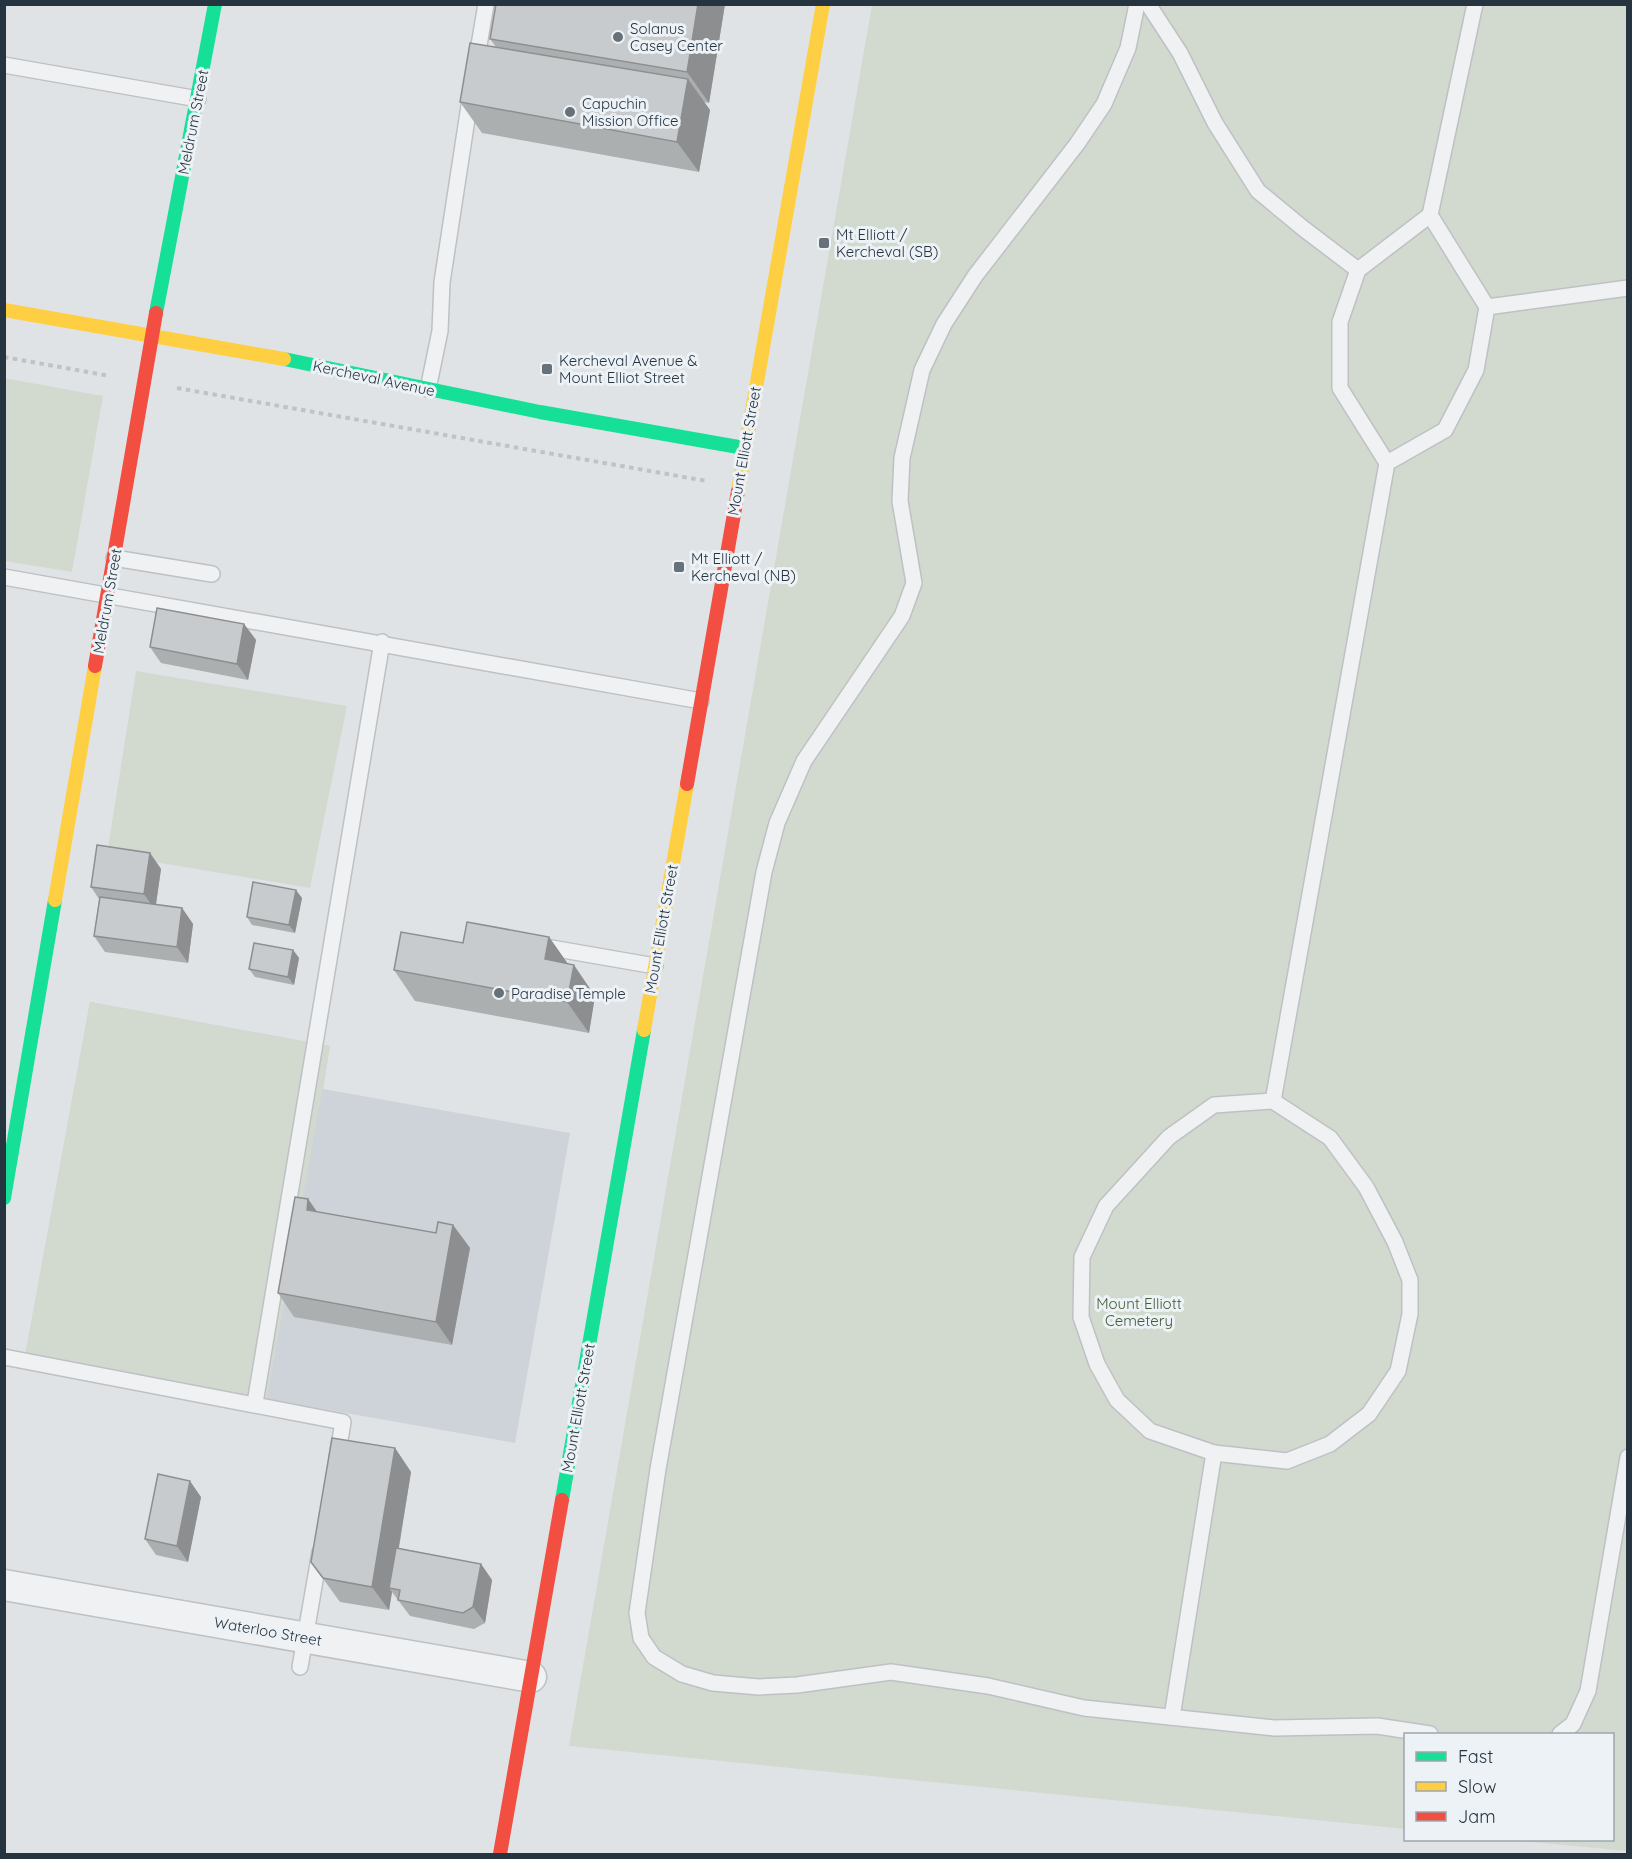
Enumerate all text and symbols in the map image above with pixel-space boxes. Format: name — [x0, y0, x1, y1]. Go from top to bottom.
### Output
place label: Solanus Casey Center — [630, 19, 723, 55]
marker: Solanus Casey Center — [611, 30, 625, 44]
street label: Meldrum Street — [174, 68, 212, 176]
place label: Capuchin Mission Office — [582, 94, 678, 130]
marker: Capuchin Mission Office — [563, 105, 577, 119]
place label: Mt Elliott / Kercheval (SB) — [836, 225, 938, 261]
marker: Mt Elliott / Kercheval (SB) — [817, 236, 831, 250]
place label: Kercheval Avenue & Mount Elliot Street — [559, 351, 698, 387]
street label: Kercheval Avenue — [311, 356, 437, 400]
marker: Kercheval Avenue & Mount Elliot Street — [540, 362, 554, 376]
street label: Mount Elliott Street — [723, 385, 765, 517]
street label: Meldrum Street — [88, 547, 126, 655]
place label: Mt Elliott / Kercheval (NB) — [691, 549, 796, 585]
marker: Mt Elliott / Kercheval (NB) — [672, 560, 686, 574]
street label: Mount Elliott Street — [640, 863, 682, 995]
place label: Paradise Temple — [511, 984, 626, 1003]
marker: Paradise Temple — [492, 986, 506, 1000]
park label: Mount Elliott Cemetery — [1096, 1294, 1182, 1330]
street label: Mount Elliott Street — [557, 1342, 599, 1474]
street label: Waterloo Street — [213, 1612, 323, 1650]
legend — [1404, 1733, 1614, 1841]
text: Fast — [1458, 1745, 1493, 1768]
text: Slow — [1458, 1775, 1496, 1798]
text: Jam — [1458, 1805, 1496, 1828]

